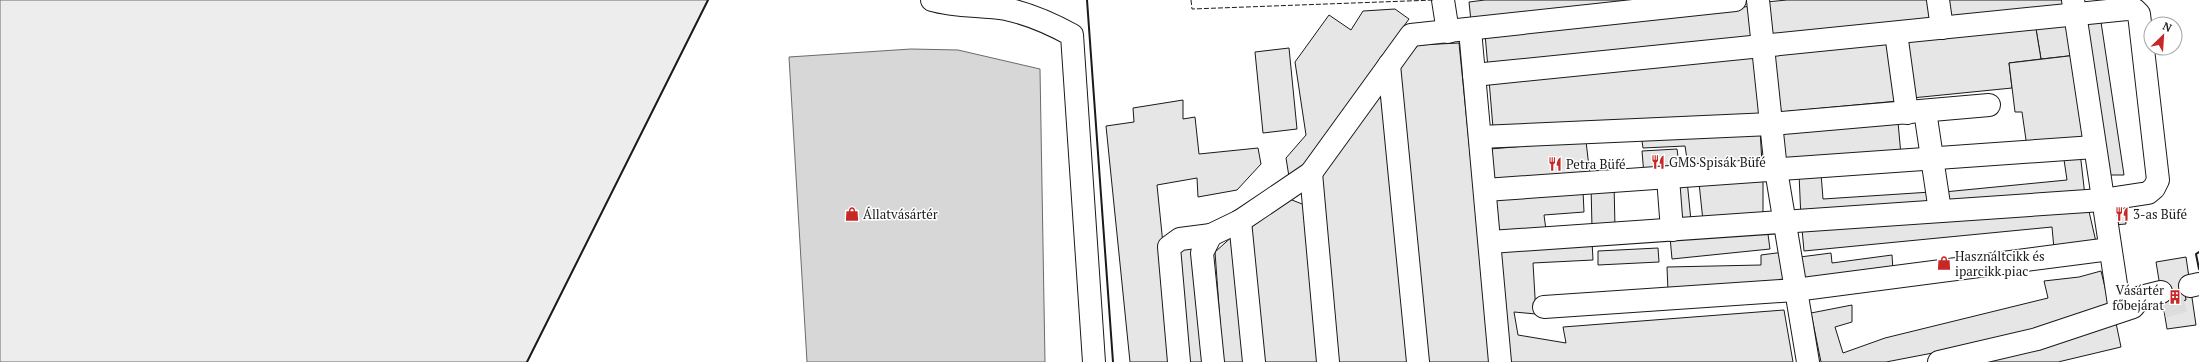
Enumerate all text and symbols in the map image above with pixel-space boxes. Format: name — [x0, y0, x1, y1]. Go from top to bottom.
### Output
north arrow — [2143, 16, 2183, 56]
text: N — [2160, 19, 2175, 35]
place label: GMS Spisák Büfé — [1669, 153, 1766, 171]
restaurant icon: GMS Spisák Büfé — [1650, 154, 1666, 170]
place label: Petra Büfé — [1566, 155, 1626, 173]
restaurant icon: Petra Büfé — [1547, 156, 1563, 172]
place label: Állatvásártér — [863, 205, 938, 223]
place label: 3-as Büfé — [2133, 205, 2187, 223]
shop icon: Állatvásártér — [844, 206, 860, 222]
restaurant icon: 3-as Büfé — [2114, 206, 2130, 222]
place label: Használtcikk és iparcikk piac — [1955, 247, 2045, 280]
shop icon: Használtcikk és iparcikk piac — [1936, 255, 1952, 271]
place label: Vásártér főbejárat — [2112, 281, 2164, 314]
building icon: Vásártér főbejárat — [2167, 289, 2183, 305]

